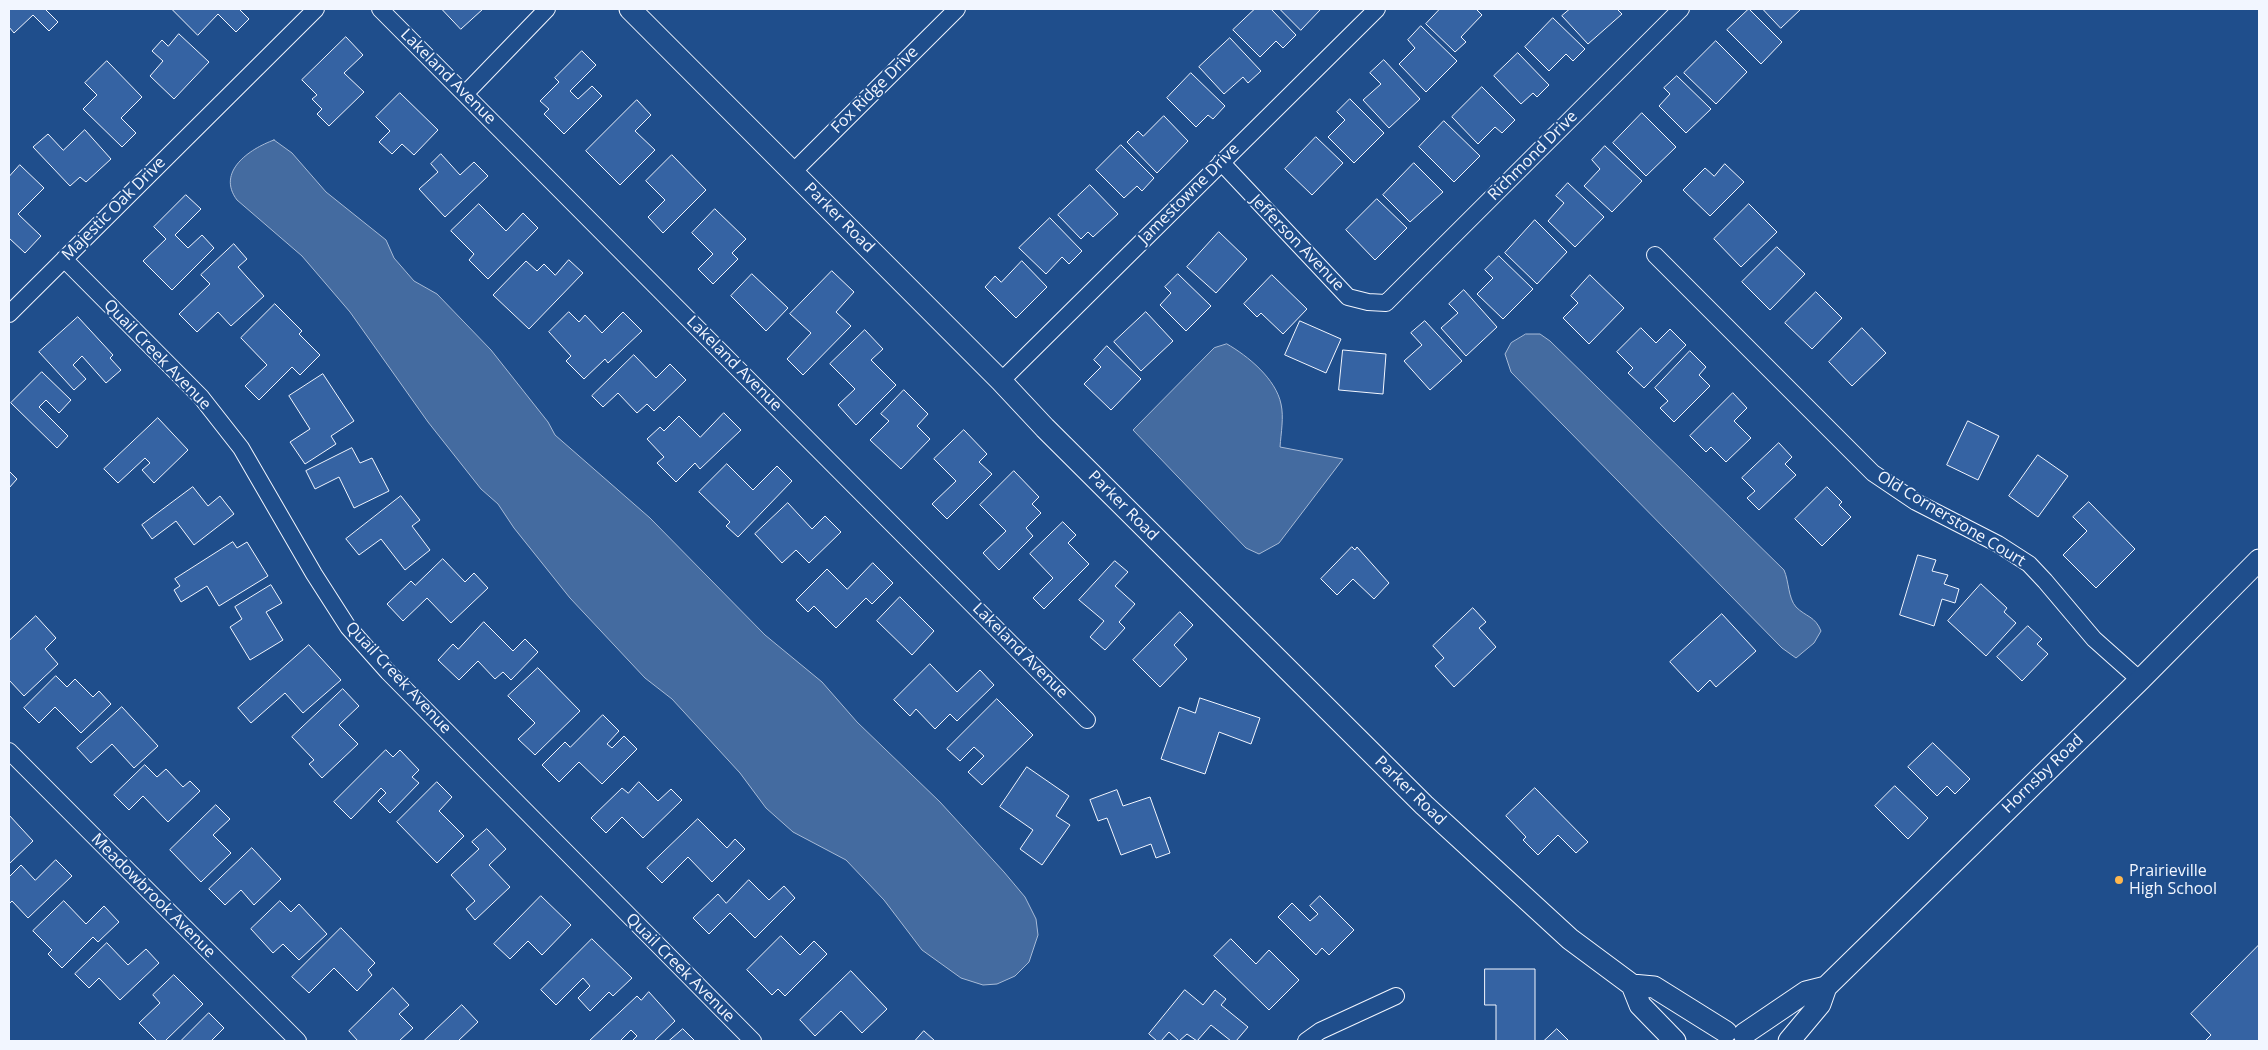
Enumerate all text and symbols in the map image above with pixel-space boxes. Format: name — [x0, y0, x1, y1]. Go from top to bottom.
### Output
street label: Lakeland Avenue — [396, 25, 500, 129]
street label: Fox Ridge Drive — [828, 43, 922, 137]
street label: Richmond Drive — [1484, 107, 1582, 205]
street label: Jamestowne Drive — [1135, 140, 1243, 248]
street label: Majestic Oak Drive — [58, 153, 170, 265]
street label: Parker Road — [800, 179, 878, 257]
street label: Jefferson Avenue — [1246, 191, 1348, 295]
street label: Quail Creek Avenue — [99, 296, 215, 414]
street label: Lakeland Avenue — [682, 312, 786, 416]
street label: Parker Road — [1084, 467, 1162, 545]
street label: Old Cornerstone Court — [1873, 467, 2029, 571]
street label: Lakeland Avenue — [968, 599, 1072, 703]
street label: Quail Creek Avenue — [341, 618, 455, 738]
street label: Hornsby Road — [1998, 730, 2088, 818]
street label: Parker Road — [1370, 752, 1450, 830]
street label: Meadowbrook Avenue — [87, 830, 219, 962]
place label: Prairieville High School — [2129, 861, 2217, 899]
marker: Prairieville High School — [2113, 874, 2125, 886]
street label: Quail Creek Avenue — [622, 910, 738, 1026]

